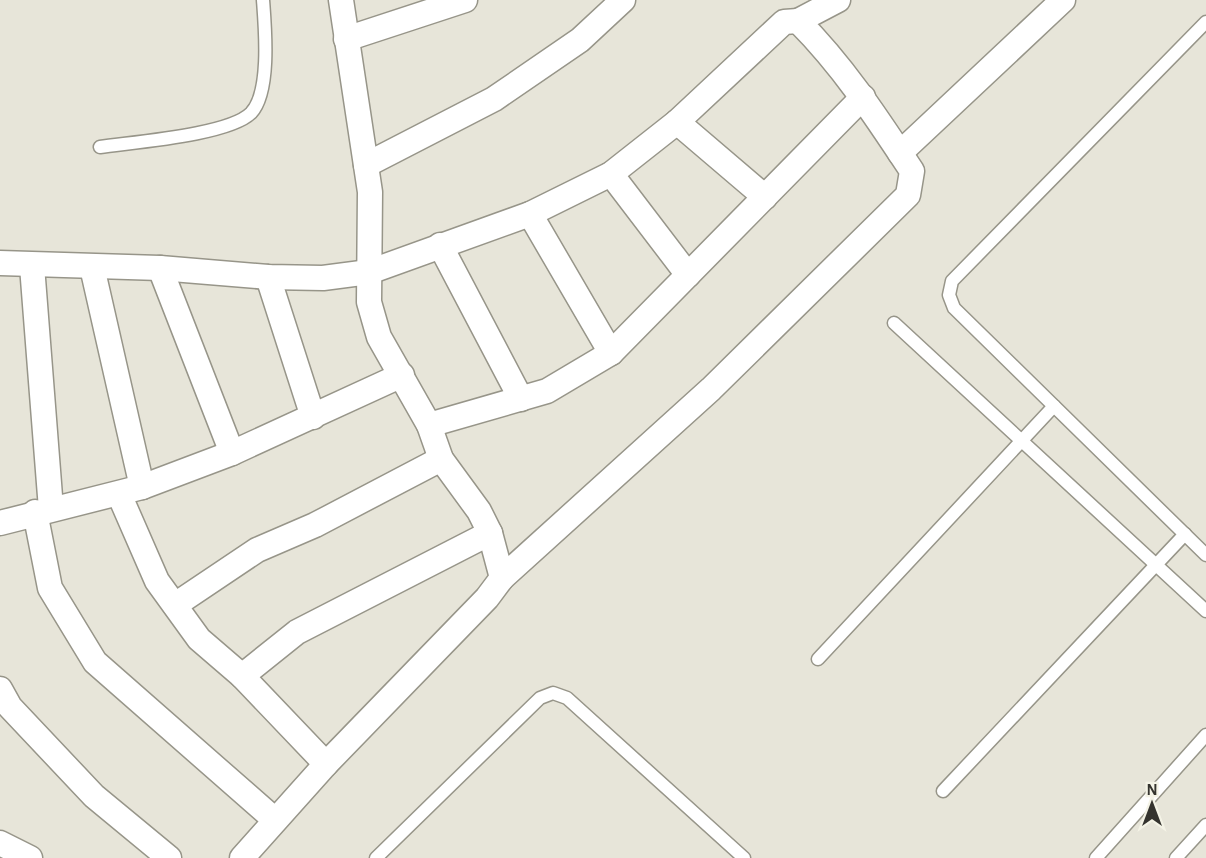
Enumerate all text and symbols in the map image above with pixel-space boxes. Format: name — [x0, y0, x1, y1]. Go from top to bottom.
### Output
north arrow — [1122, 774, 1182, 834]
text: N — [1146, 782, 1158, 798]

